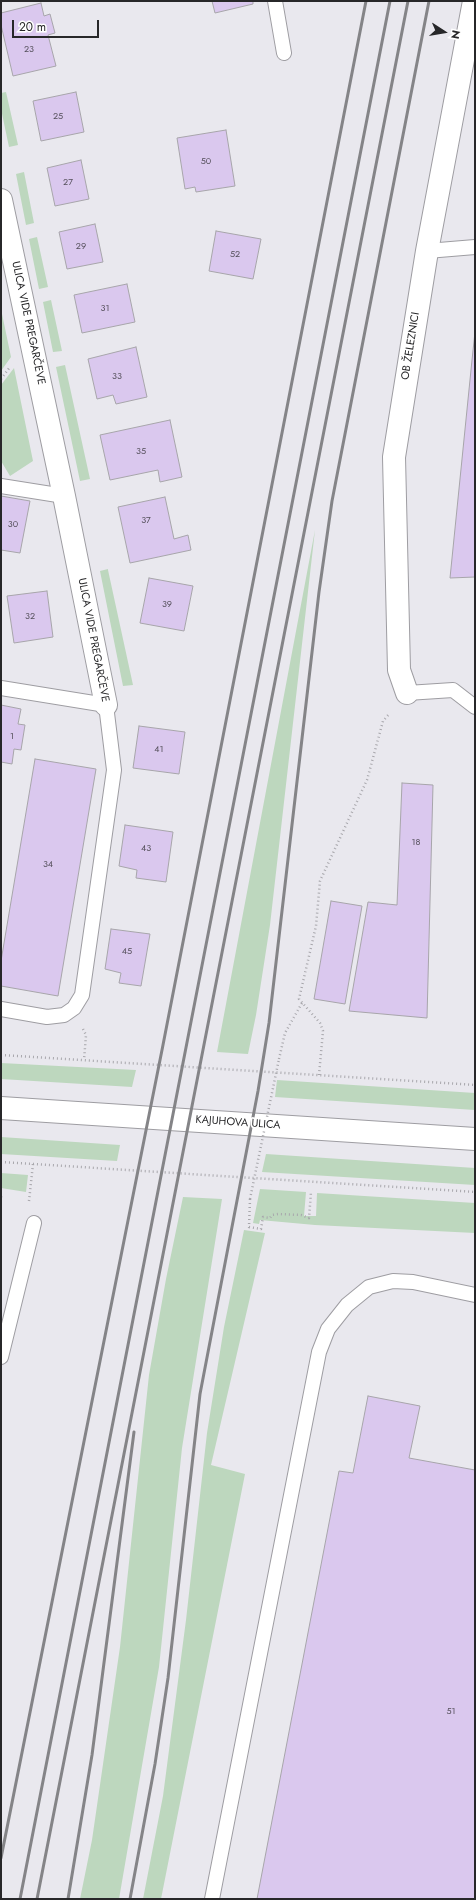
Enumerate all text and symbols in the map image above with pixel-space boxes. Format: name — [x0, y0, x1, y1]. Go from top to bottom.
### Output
scale bar — [14, 12, 101, 38]
north arrow — [424, 12, 464, 52]
text: 20 m — [19, 18, 46, 36]
text: N — [447, 29, 464, 40]
house number: 23 — [24, 45, 34, 55]
house number: 25 — [53, 112, 63, 122]
house number: 50 — [201, 157, 211, 167]
house number: 27 — [63, 178, 73, 188]
house number: 29 — [76, 242, 86, 252]
house number: 52 — [230, 250, 240, 260]
street label: ULICA VIDE PREGARČEVE — [8, 260, 48, 386]
house number: 31 — [101, 304, 109, 314]
street label: OB ŽELEZNICI — [399, 311, 423, 381]
house number: 33 — [112, 372, 122, 382]
house number: 35 — [136, 447, 146, 457]
house number: 37 — [141, 516, 151, 526]
house number: 30 — [8, 520, 18, 530]
street label: ULICA VIDE PREGARČEVE — [75, 577, 111, 703]
house number: 39 — [162, 600, 172, 610]
house number: 32 — [25, 612, 35, 622]
house number: 1 — [10, 732, 14, 742]
house number: 41 — [154, 745, 164, 755]
house number: 18 — [412, 838, 420, 848]
house number: 43 — [141, 844, 151, 854]
house number: 34 — [43, 860, 53, 870]
house number: 45 — [122, 947, 132, 957]
street label: KAJUHOVA ULICA — [195, 1113, 281, 1133]
house number: 51 — [446, 1707, 456, 1717]

